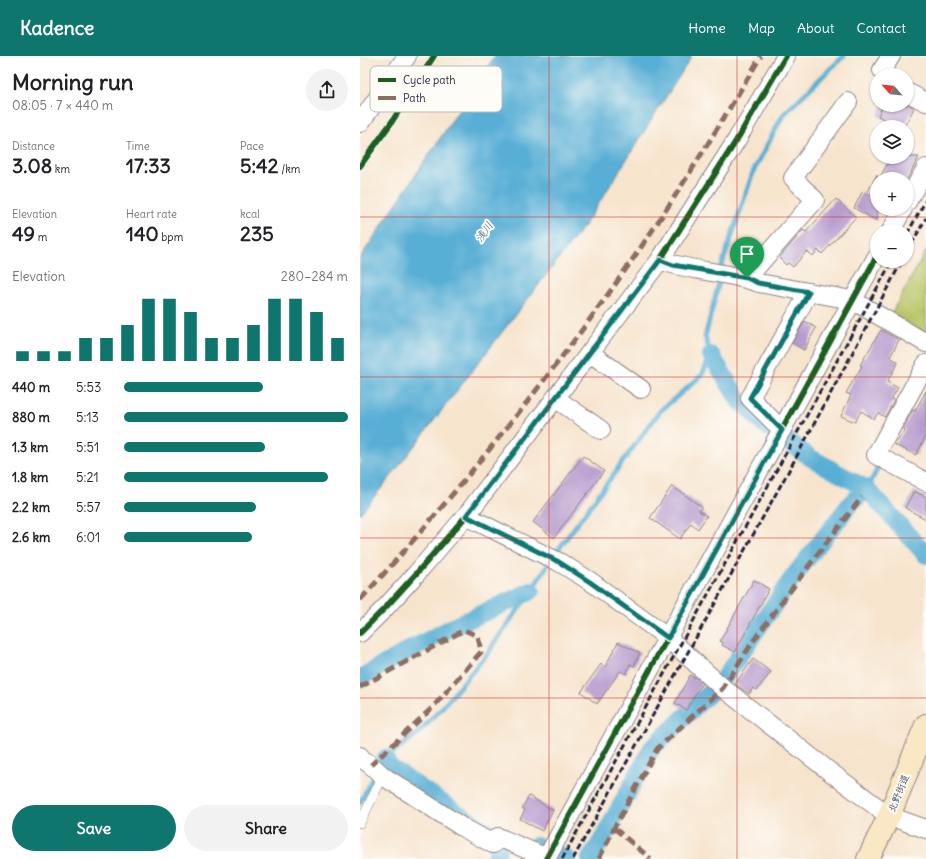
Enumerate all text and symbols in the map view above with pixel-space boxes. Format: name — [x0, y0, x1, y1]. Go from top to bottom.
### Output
text: Kadence — [20, 16, 94, 40]
text: Home — [688, 19, 726, 37]
text: Map — [748, 19, 775, 37]
text: About — [797, 19, 835, 37]
text: Contact — [857, 19, 906, 37]
legend — [370, 66, 502, 112]
text: Morning run — [12, 68, 134, 96]
north arrow — [870, 68, 914, 112]
map controls — [870, 68, 914, 268]
button: share — [306, 69, 348, 111]
text: Cycle path — [403, 73, 456, 87]
text: Path — [403, 91, 426, 105]
text: 08:05 · 7 × 440 m — [12, 97, 113, 114]
button: layers — [870, 120, 914, 164]
text: Distance — [12, 139, 55, 153]
text: Time — [126, 139, 150, 153]
text: Pace — [240, 139, 264, 153]
text: 3.08 — [12, 153, 52, 178]
text: 17:33 — [126, 153, 171, 178]
text: 5:42 — [240, 153, 279, 178]
text: km — [52, 162, 70, 176]
text: /km — [279, 162, 300, 176]
button: + — [870, 172, 914, 216]
text: Elevation — [12, 207, 57, 221]
text: Heart rate — [126, 207, 177, 221]
text: kcal — [240, 207, 260, 221]
water label: 浅川 — [472, 219, 496, 245]
text: 49 — [12, 221, 35, 246]
text: 140 — [126, 221, 159, 246]
text: 235 — [240, 221, 274, 246]
button: − — [870, 224, 914, 268]
text: m — [35, 230, 47, 244]
text: bpm — [159, 230, 183, 244]
pin — [730, 237, 764, 278]
icon: arrive — [736, 243, 758, 265]
text: Elevation — [12, 268, 65, 285]
text: 280–284 m — [281, 268, 348, 285]
text: 440 m — [12, 379, 50, 396]
text: 5:53 — [76, 379, 101, 396]
text: 880 m — [12, 409, 50, 426]
text: 5:13 — [76, 409, 99, 426]
text: 1.3 km — [12, 439, 48, 456]
text: 5:51 — [76, 439, 99, 456]
text: 1.8 km — [12, 469, 48, 486]
text: 5:21 — [76, 469, 99, 486]
text: 2.2 km — [12, 499, 50, 516]
text: 5:57 — [76, 499, 100, 516]
text: 2.6 km — [12, 529, 50, 546]
text: 6:01 — [76, 529, 100, 546]
street label: 北野街道 — [885, 772, 912, 814]
button: Save — [12, 805, 176, 851]
button: Share — [184, 805, 348, 851]

